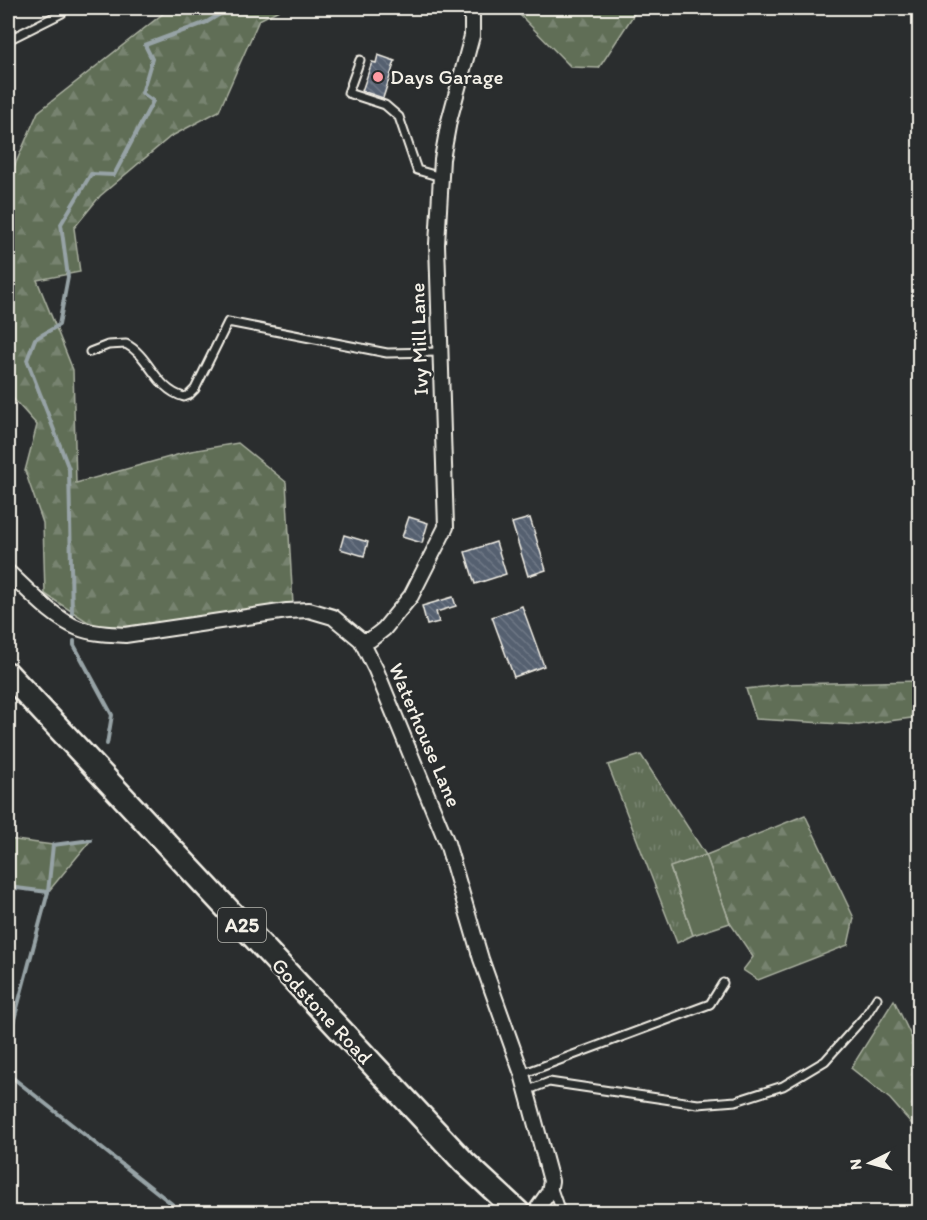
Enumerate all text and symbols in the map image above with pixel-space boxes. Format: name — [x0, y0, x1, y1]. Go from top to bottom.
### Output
place label: Days Garage — [390, 64, 503, 89]
marker: Days Garage — [371, 70, 385, 84]
street label: Ivy Mill Lane — [404, 282, 433, 396]
street label: Waterhouse Lane — [384, 659, 467, 811]
road number: A25 — [218, 908, 266, 942]
street label: Godstone Road — [267, 952, 378, 1069]
north arrow — [840, 1133, 900, 1193]
text: N — [846, 1158, 866, 1171]

